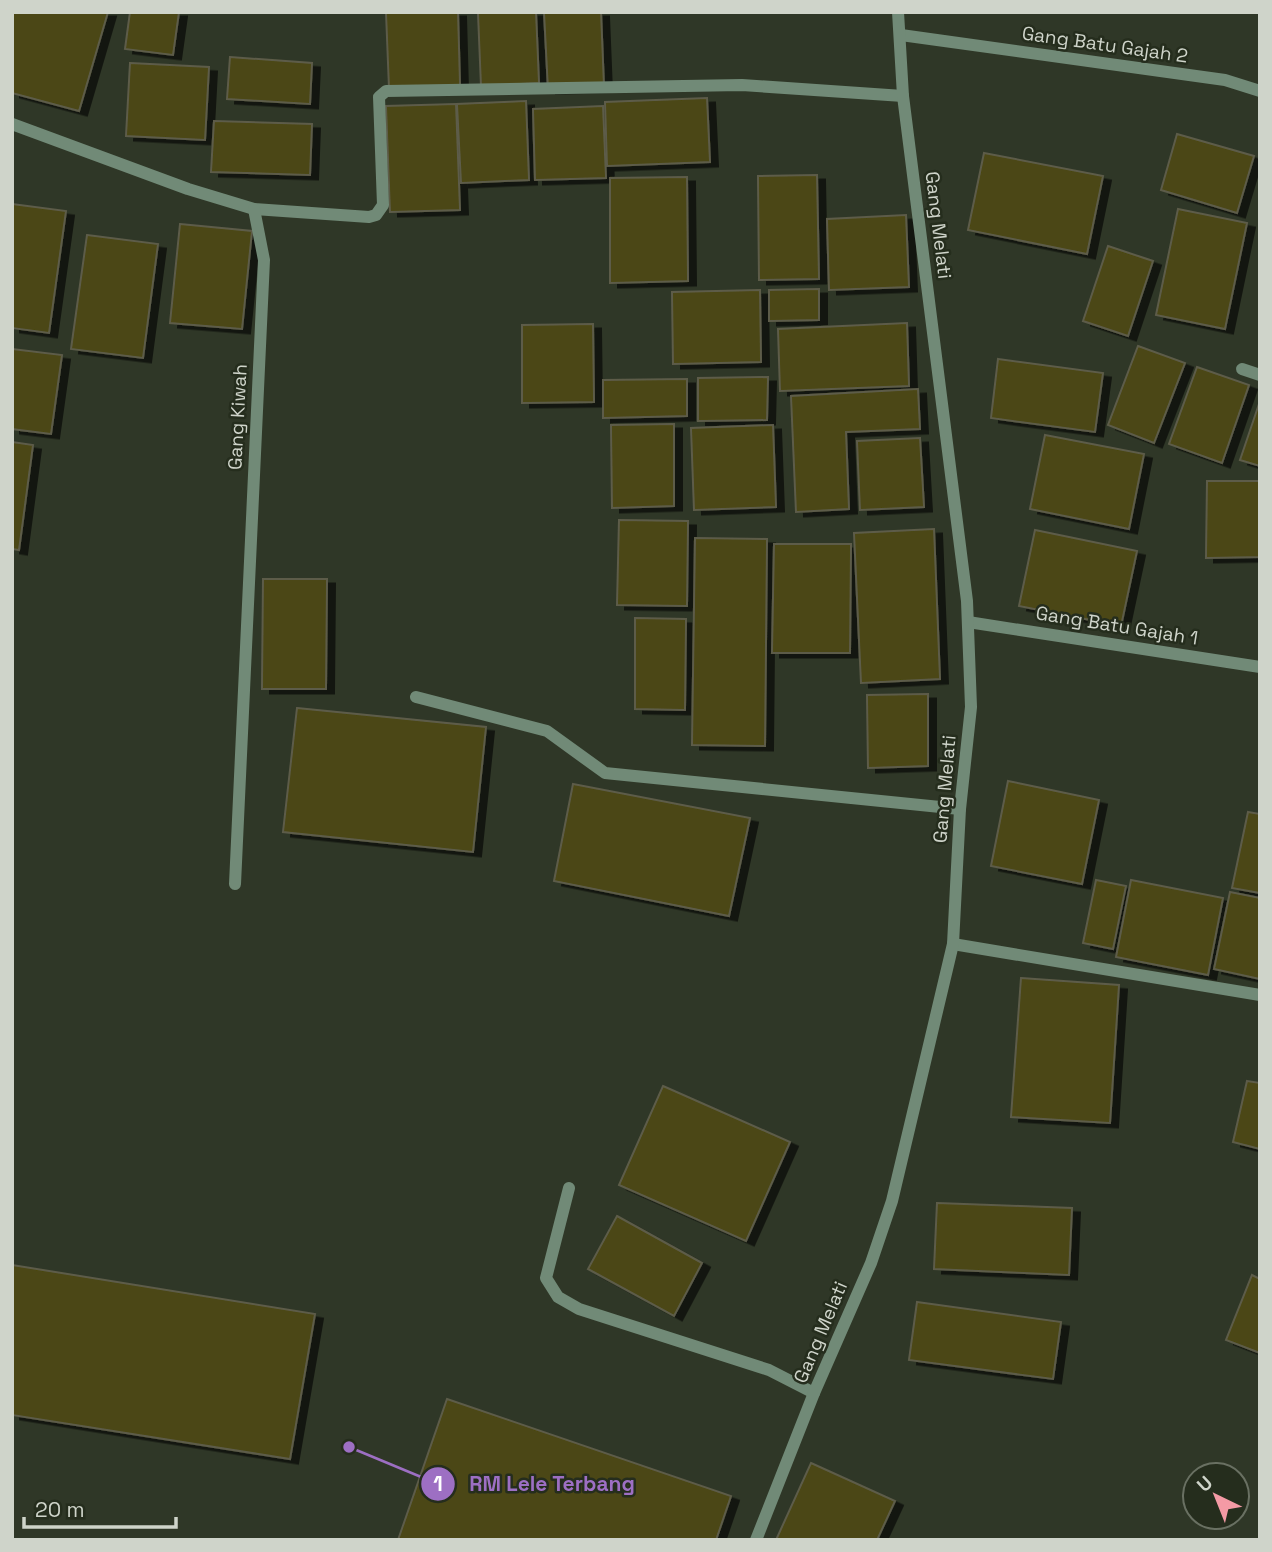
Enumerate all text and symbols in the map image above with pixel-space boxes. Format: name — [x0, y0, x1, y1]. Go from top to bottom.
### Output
street label: Gang Batu Gajah 2 — [1020, 20, 1190, 69]
street label: Gang Melati — [920, 170, 958, 280]
street label: Gang Kiwah — [222, 363, 253, 471]
street label: Gang Batu Gajah 1 — [1034, 600, 1200, 651]
street label: Gang Melati — [927, 734, 962, 844]
street label: Gang Melati — [788, 1277, 853, 1387]
north arrow — [1181, 1461, 1251, 1531]
callout: RM Lele Terbang — [420, 1463, 650, 1505]
text: 1 — [433, 1470, 443, 1497]
text: RM Lele Terbang — [469, 1470, 635, 1497]
text: U — [1192, 1470, 1218, 1497]
scale bar — [24, 1486, 177, 1530]
text: 20 m — [35, 1496, 85, 1523]

